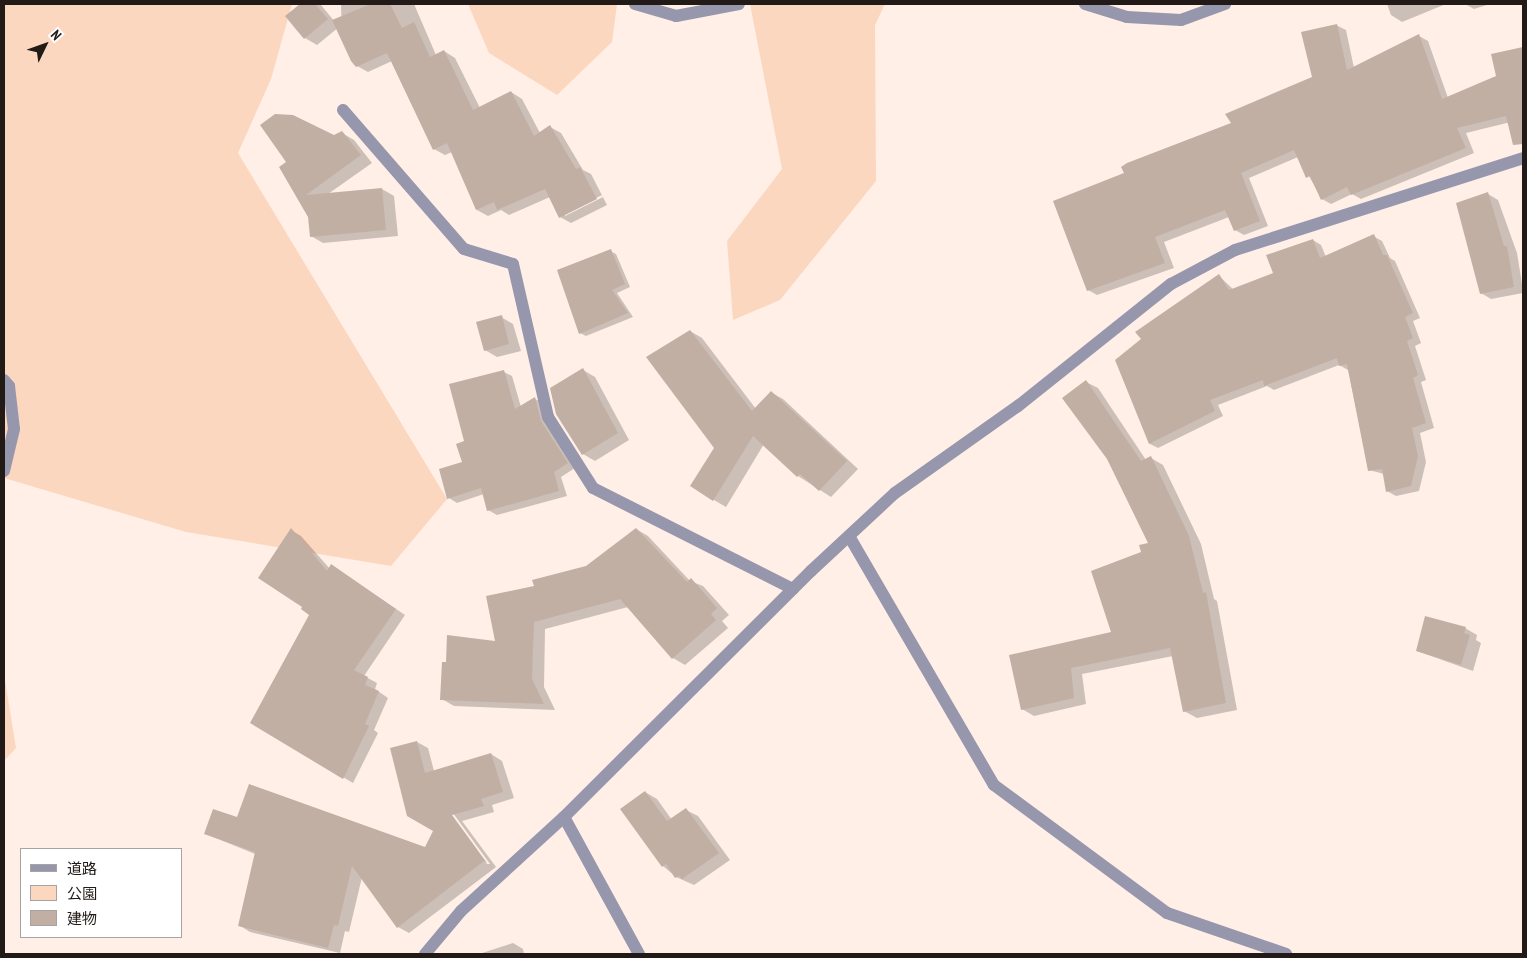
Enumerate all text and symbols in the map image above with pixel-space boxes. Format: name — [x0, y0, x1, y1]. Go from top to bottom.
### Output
north arrow — [20, 20, 70, 70]
text: N — [47, 26, 65, 44]
legend — [20, 848, 182, 938]
text: 道路 — [67, 859, 97, 878]
text: 公園 — [67, 884, 97, 903]
text: 建物 — [67, 909, 97, 928]

